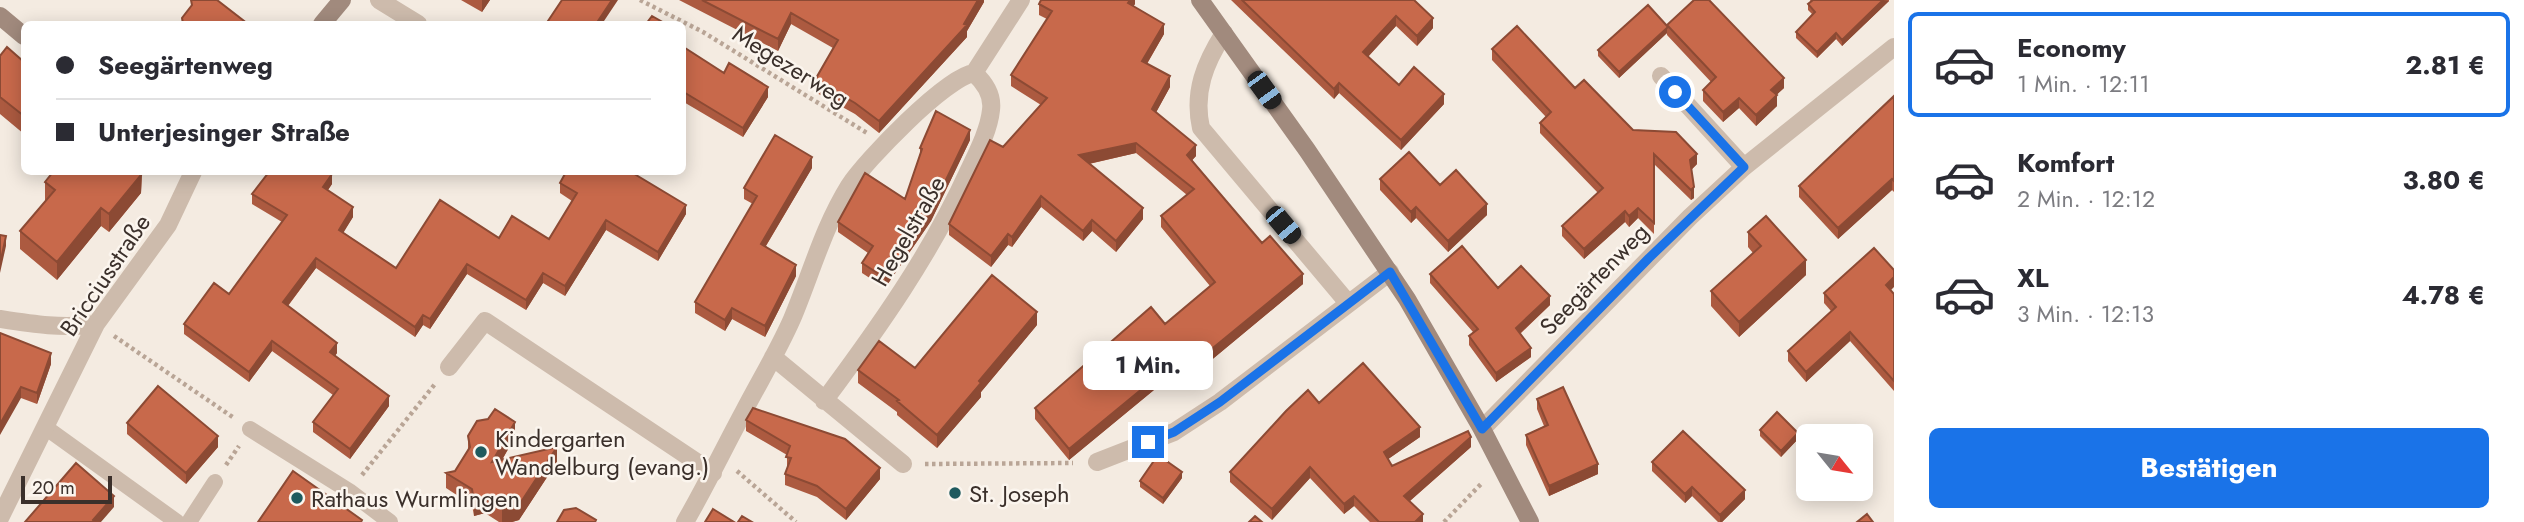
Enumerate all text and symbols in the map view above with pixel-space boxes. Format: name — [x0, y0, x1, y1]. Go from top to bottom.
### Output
street label: Megezerweg — [726, 16, 856, 116]
text: Economy — [2017, 29, 2126, 67]
icon: car — [1933, 33, 1996, 96]
text: Seegärtenweg — [98, 46, 273, 84]
text: 2.81 € — [2405, 46, 2485, 84]
car — [1244, 67, 1285, 113]
text: 1 Min. · 12:11 — [2017, 67, 2150, 101]
route start — [1659, 76, 1691, 108]
text: Unterjesinger Straße — [98, 113, 350, 151]
text: Komfort — [2017, 144, 2114, 182]
icon: car — [1933, 148, 1996, 211]
text: 3.80 € — [2403, 161, 2485, 199]
street label: Hegelstraße — [862, 169, 954, 293]
text: 2 Min. · 12:12 — [2017, 182, 2155, 216]
car — [1262, 202, 1305, 248]
street label: Bricciusstraße — [51, 207, 159, 343]
street label: Seegärtenweg — [1531, 215, 1657, 343]
text: XL — [2017, 259, 2049, 297]
icon: car — [1933, 263, 1996, 326]
text: 4.78 € — [2402, 276, 2485, 314]
text: 3 Min. · 12:13 — [2017, 297, 2154, 331]
callout: 1 Min. — [1083, 340, 1213, 390]
text: 1 Min. — [1115, 348, 1181, 382]
place label: Kindergarten Wandelburg (evang.) — [495, 421, 710, 484]
north arrow — [1796, 424, 1872, 500]
map controls — [1796, 424, 1873, 501]
route end — [1132, 426, 1164, 458]
button: Bestätigen — [1929, 428, 2489, 508]
marker: Kindergarten Wandelburg (evang.) — [473, 444, 489, 460]
scale bar — [21, 473, 112, 505]
text: 20 m — [32, 474, 75, 501]
place label: St. Joseph — [969, 476, 1070, 511]
place label: Rathaus Wurmlingen — [311, 481, 520, 516]
marker: St. Joseph — [947, 485, 963, 501]
marker: Rathaus Wurmlingen — [289, 490, 305, 506]

